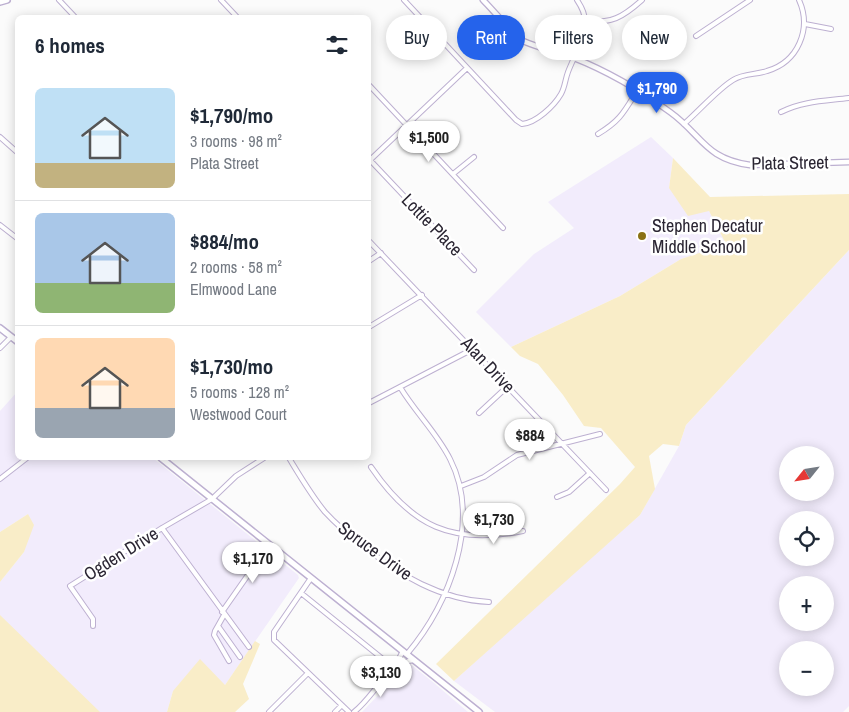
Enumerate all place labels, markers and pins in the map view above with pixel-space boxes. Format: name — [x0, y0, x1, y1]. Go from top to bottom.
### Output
pin: $1,790 — [616, 72, 698, 114]
pin: $1,500 — [388, 120, 470, 163]
place label: Stephen Decatur Middle School — [652, 213, 763, 259]
marker: Stephen Decatur Middle School — [636, 230, 648, 242]
pin: $884 — [500, 418, 560, 461]
pin: $1,730 — [453, 502, 535, 545]
pin: $1,170 — [212, 542, 294, 584]
pin: $3,130 — [340, 656, 422, 698]

